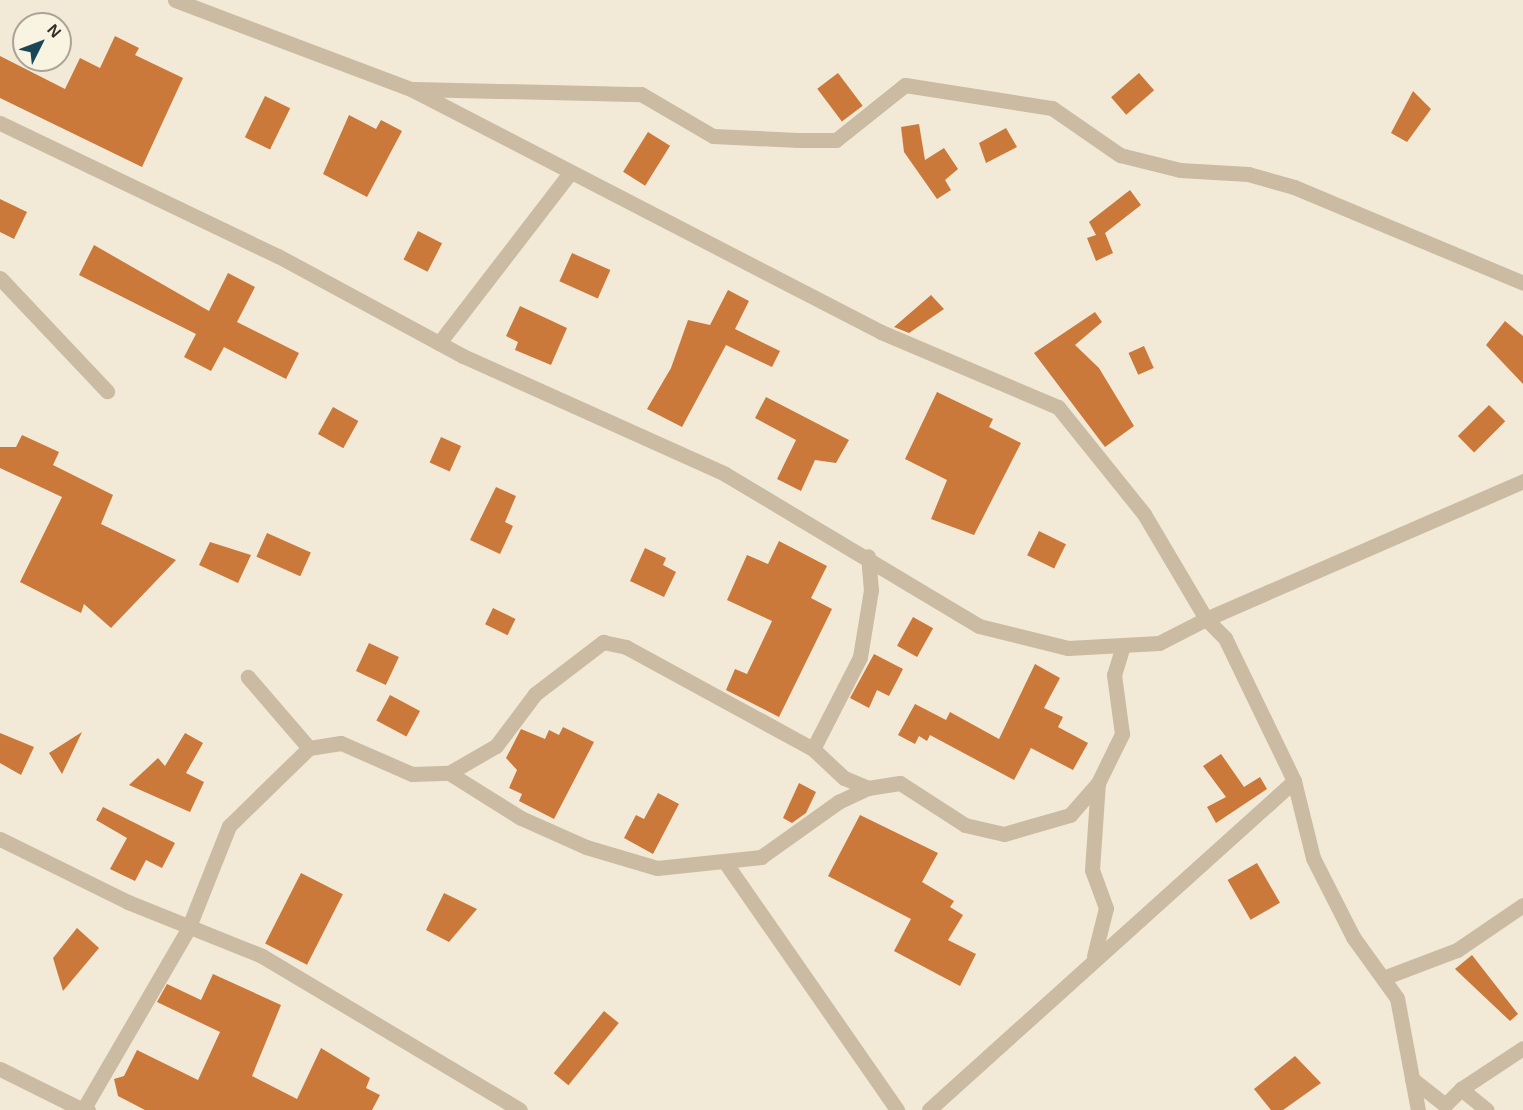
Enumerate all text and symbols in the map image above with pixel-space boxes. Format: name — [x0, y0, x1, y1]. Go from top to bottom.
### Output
north arrow — [12, 12, 72, 72]
text: N — [44, 21, 64, 41]

